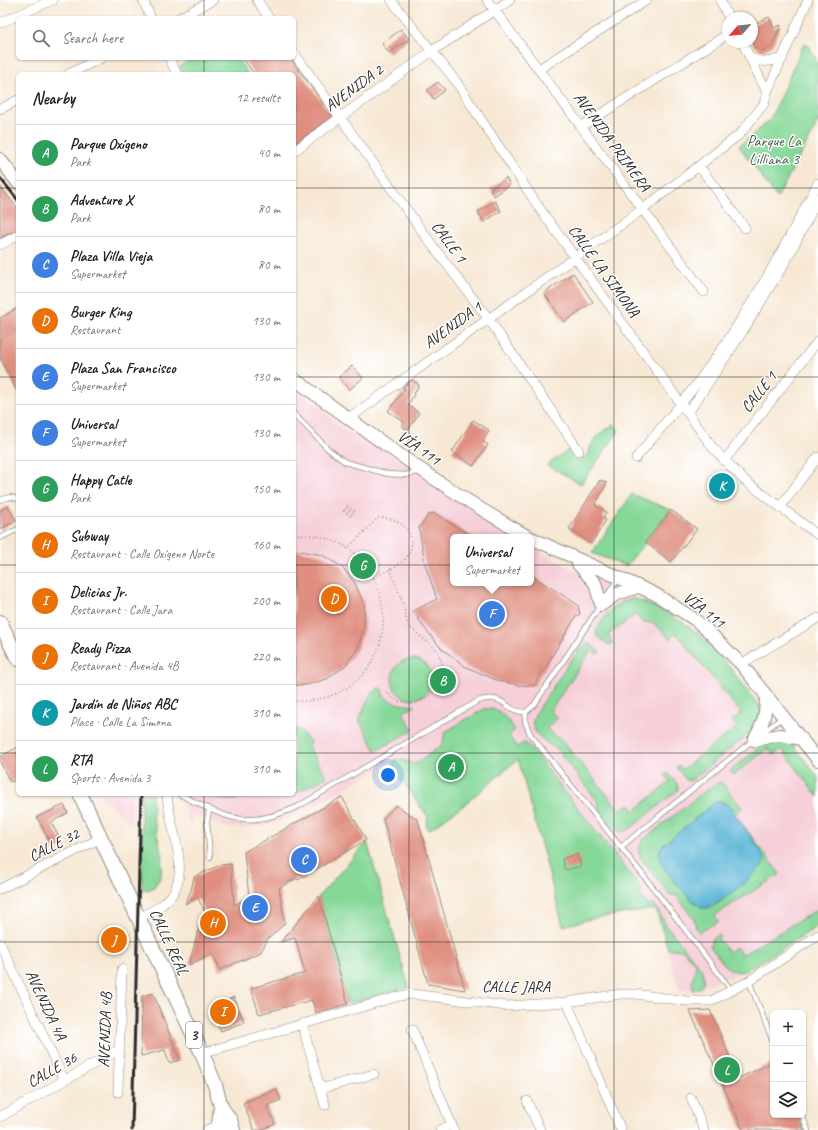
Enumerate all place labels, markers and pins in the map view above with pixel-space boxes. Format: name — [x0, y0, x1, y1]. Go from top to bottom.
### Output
pin: K — [709, 471, 735, 501]
pin: G — [350, 551, 376, 581]
pin: D — [321, 584, 347, 614]
pin: F — [479, 599, 505, 629]
pin: B — [430, 666, 456, 696]
pin: A — [438, 752, 464, 782]
pin: C — [291, 845, 317, 875]
pin: E — [242, 893, 268, 923]
pin: H — [200, 908, 226, 938]
pin: J — [101, 925, 127, 955]
pin: I — [210, 997, 236, 1027]
pin: L — [714, 1055, 740, 1085]

